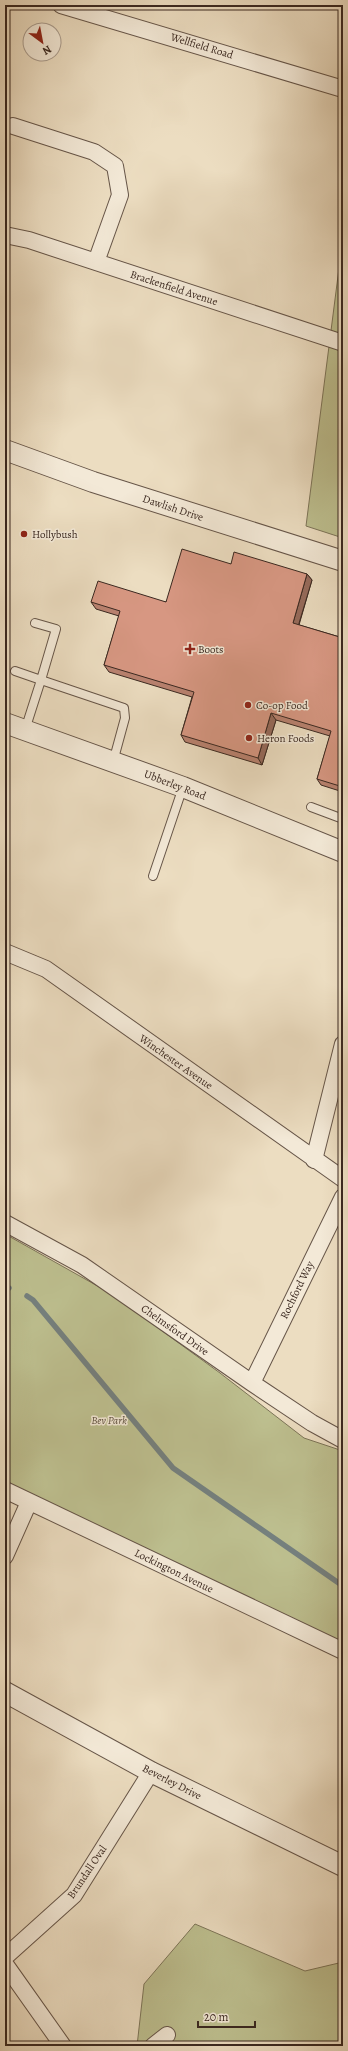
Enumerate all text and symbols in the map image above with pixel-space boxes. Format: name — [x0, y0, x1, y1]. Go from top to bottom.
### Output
north arrow — [22, 22, 62, 62]
street label: Wellfield Road — [168, 29, 235, 63]
text: N — [40, 42, 54, 59]
street label: Brackenfield Avenue — [128, 267, 220, 309]
street label: Dawlish Drive — [141, 491, 206, 525]
place label: Hollybush — [32, 527, 78, 542]
marker: Hollybush — [19, 529, 29, 539]
place label: Boots — [198, 642, 223, 657]
marker: Boots — [185, 644, 195, 654]
place label: Co-op Food — [256, 698, 308, 713]
marker: Co-op Food — [243, 700, 253, 710]
place label: Heron Foods — [257, 731, 314, 746]
marker: Heron Foods — [244, 733, 254, 743]
street label: Ubberley Road — [142, 766, 208, 804]
street label: Winchester Avenue — [135, 1030, 216, 1093]
street label: Rochford Way — [277, 1258, 318, 1321]
street label: Chelmsford Drive — [138, 1301, 212, 1359]
park label: Bev Park — [91, 1413, 127, 1428]
street label: Lockington Avenue — [132, 1545, 216, 1597]
street label: Beverley Drive — [140, 1761, 204, 1803]
street label: Brundall Oval — [64, 1842, 111, 1902]
scale bar — [198, 2003, 255, 2029]
text: 20 m — [204, 2009, 228, 2025]

